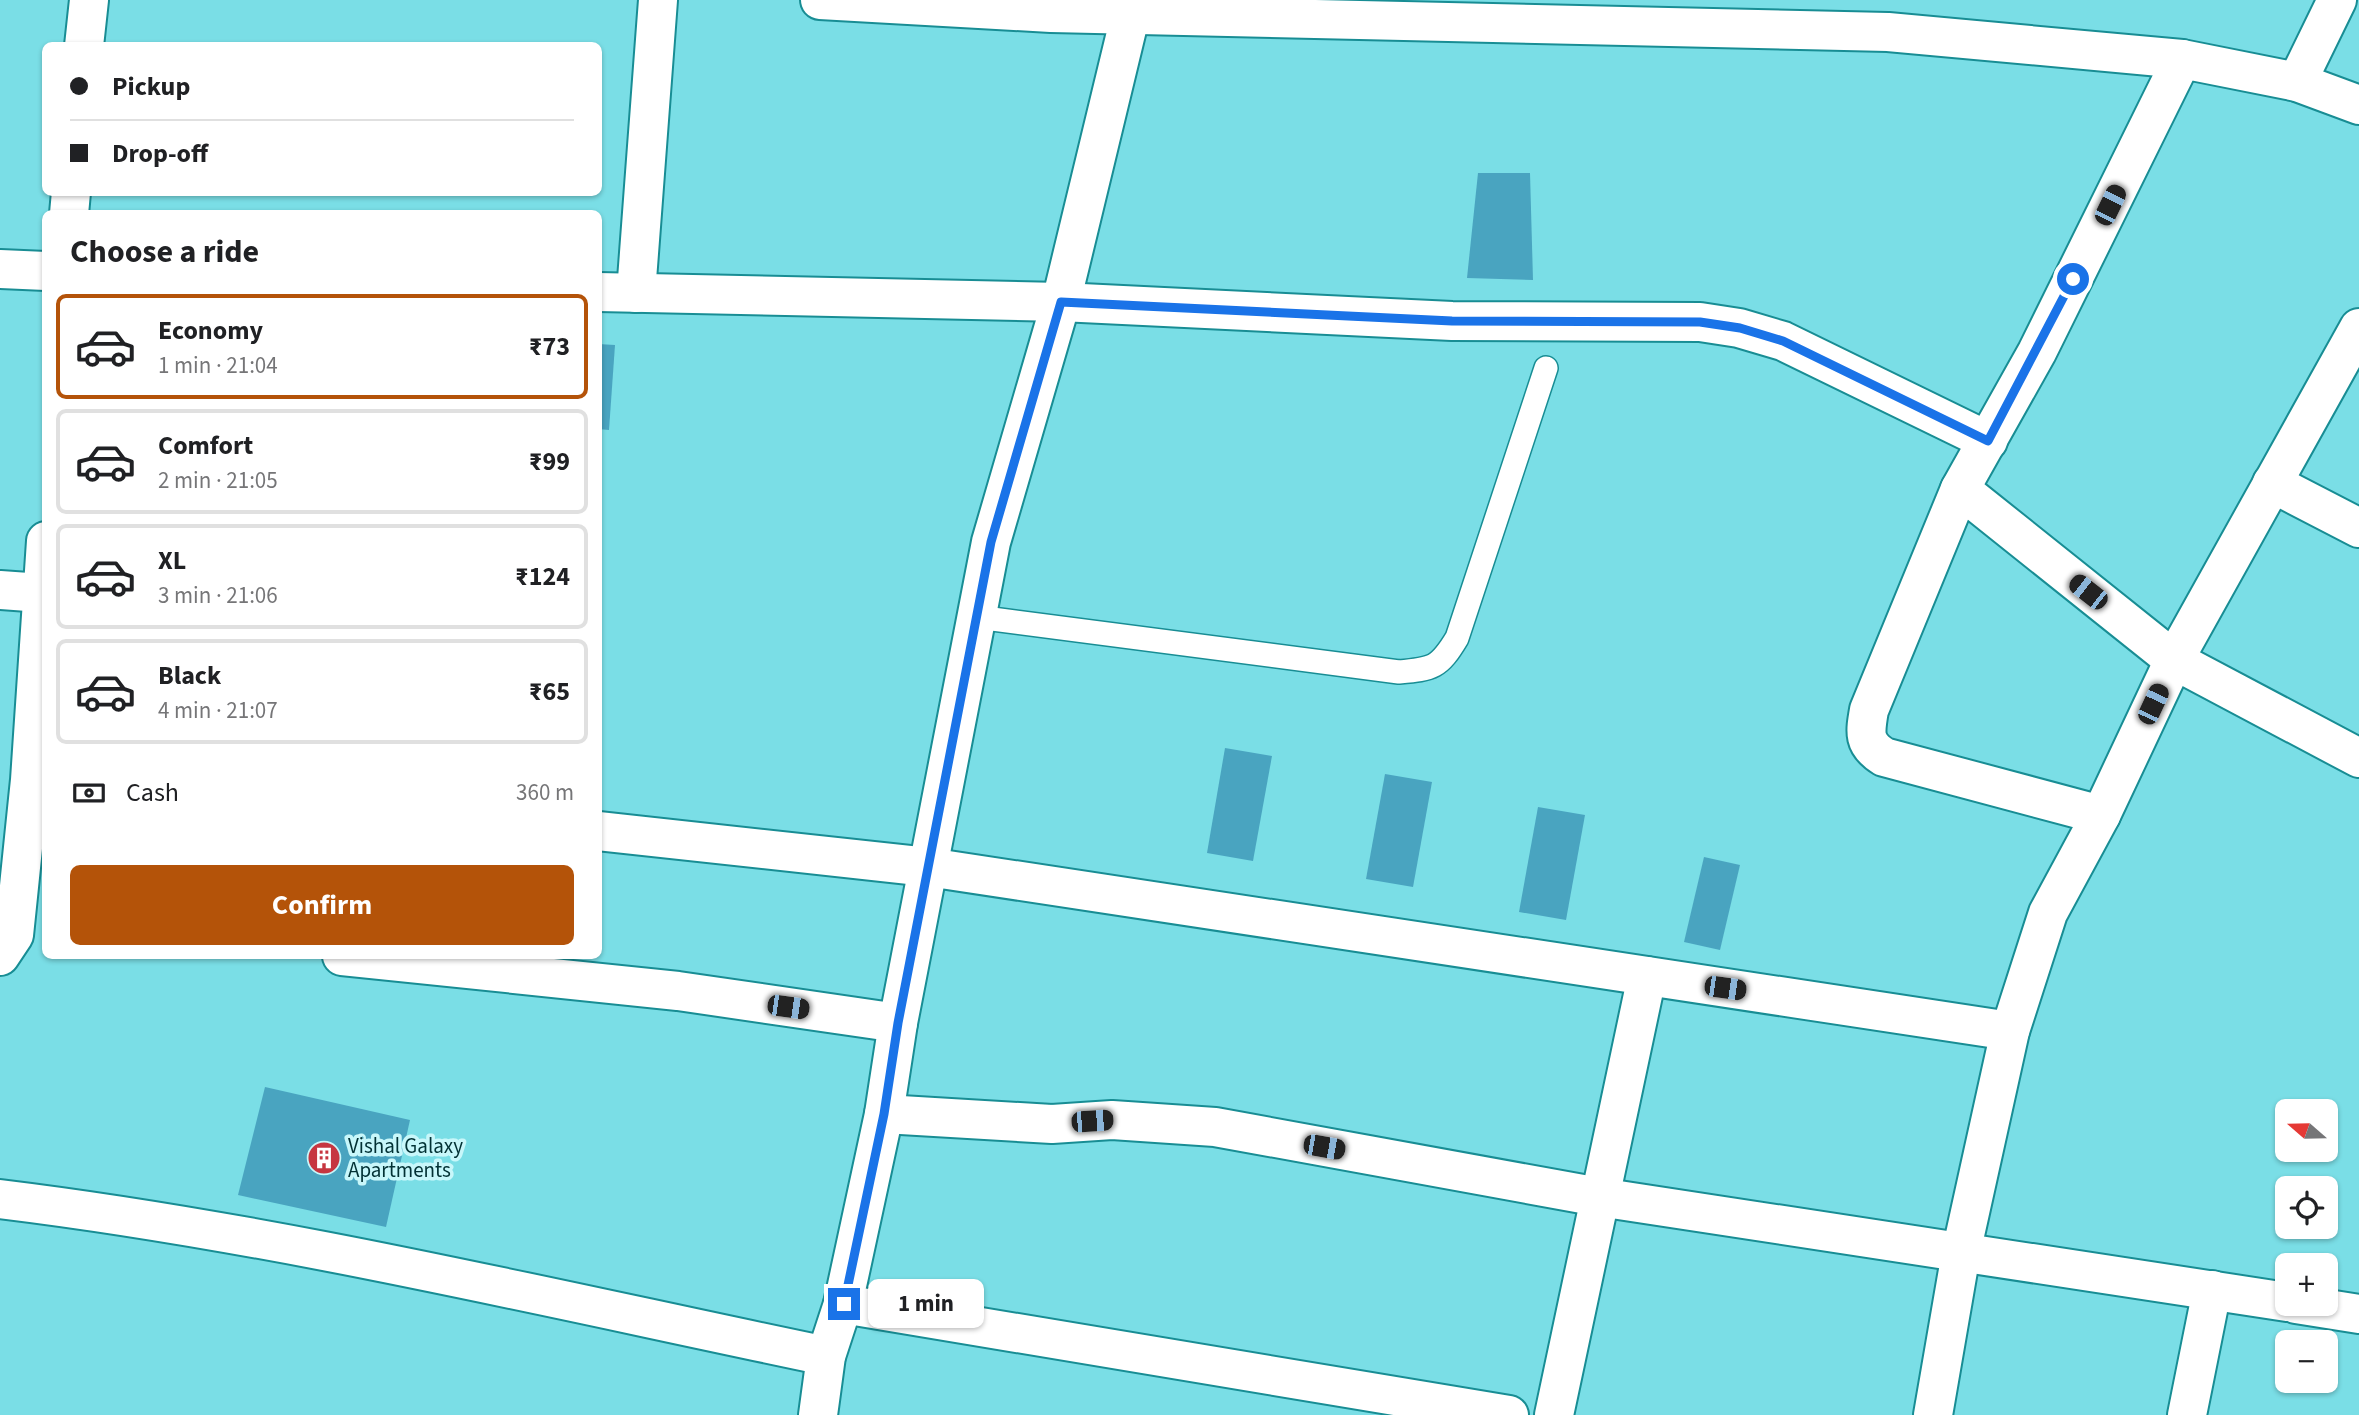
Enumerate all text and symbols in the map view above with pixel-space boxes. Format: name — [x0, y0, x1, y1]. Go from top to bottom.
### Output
text: Pickup — [112, 68, 190, 105]
text: Drop-off — [112, 135, 208, 172]
car — [2092, 182, 2129, 228]
text: Choose a ride — [70, 229, 259, 275]
route start — [2057, 263, 2089, 295]
text: Economy — [158, 312, 263, 349]
icon: car — [74, 315, 137, 378]
text: ₹73 — [529, 328, 570, 365]
text: 1 min · 21:04 — [158, 349, 278, 382]
text: Comfort — [158, 427, 253, 464]
icon: car — [74, 430, 137, 493]
text: ₹99 — [529, 443, 570, 480]
text: 2 min · 21:05 — [158, 464, 278, 497]
text: XL — [158, 542, 186, 579]
icon: car — [74, 545, 137, 608]
text: ₹124 — [515, 558, 570, 595]
car — [2065, 571, 2112, 613]
text: 3 min · 21:06 — [158, 579, 278, 612]
text: Black — [158, 657, 221, 694]
icon: car — [74, 660, 137, 723]
text: ₹65 — [529, 673, 570, 710]
car — [2135, 681, 2172, 727]
text: 4 min · 21:07 — [158, 694, 278, 727]
icon: cash — [70, 774, 108, 812]
text: Cash — [126, 774, 179, 811]
text: 360 m — [516, 776, 574, 809]
button: Confirm — [70, 865, 574, 945]
car — [1703, 975, 1748, 1001]
car — [766, 994, 811, 1020]
north arrow — [2275, 1099, 2338, 1162]
map controls — [2275, 1099, 2338, 1393]
car — [1071, 1109, 1114, 1133]
place label: Vishal Galaxy Apartments — [348, 1131, 463, 1185]
car — [1302, 1133, 1347, 1161]
building icon: Vishal Galaxy Apartments — [305, 1139, 343, 1177]
button: locate — [2275, 1176, 2338, 1239]
button: + — [2275, 1253, 2338, 1316]
callout: 1 min — [868, 1280, 984, 1328]
text: 1 min — [898, 1287, 954, 1320]
route end — [828, 1288, 860, 1320]
button: − — [2275, 1330, 2338, 1393]

